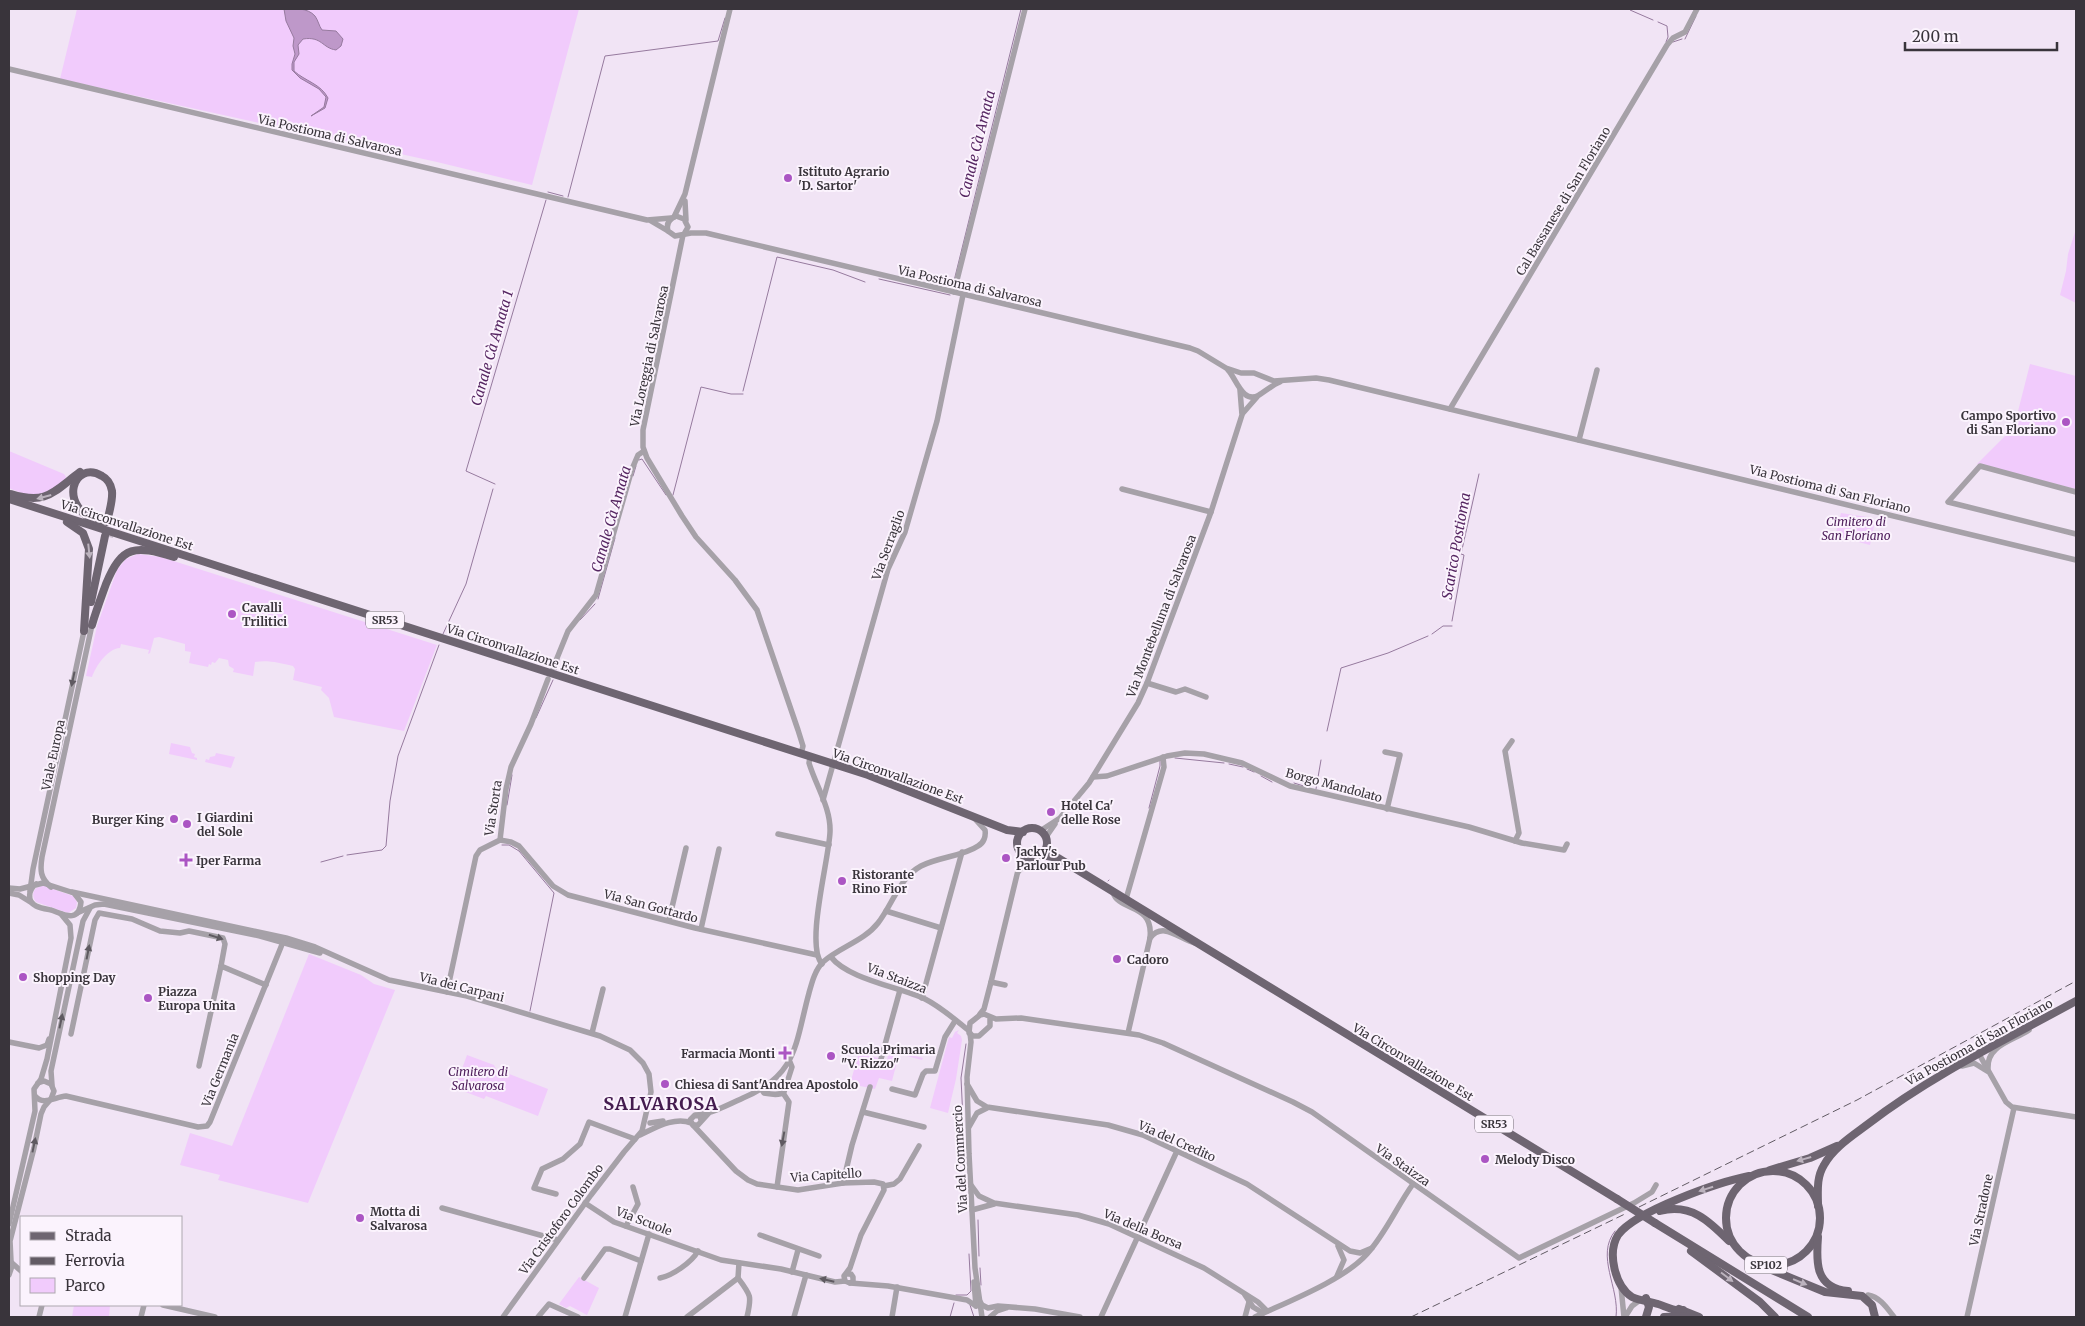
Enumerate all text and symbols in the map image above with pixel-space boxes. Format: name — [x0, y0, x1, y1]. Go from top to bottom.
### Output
scale bar — [1905, 20, 2058, 52]
text: 200 m — [1912, 27, 1959, 46]
water label: Canale Cà Amata — [955, 88, 999, 200]
street label: Via Postioma di Salvarosa — [256, 111, 404, 159]
street label: Cal Bassanese di San Floriano — [1513, 124, 1613, 278]
place label: Istituto Agrario 'D. Sartor' — [798, 164, 890, 193]
marker: Istituto Agrario 'D. Sartor' — [782, 172, 794, 184]
street label: Via Postioma di Salvarosa — [896, 262, 1044, 310]
street label: Via Loreggia di Salvarosa — [626, 283, 671, 429]
water label: Canale Cà Amata 1 — [467, 288, 517, 408]
place label: Campo Sportivo di San Floriano — [1961, 408, 2056, 437]
marker: Campo Sportivo di San Floriano — [2060, 416, 2072, 428]
street label: Via Postioma di San Floriano — [1747, 461, 1912, 516]
water label: Canale Cà Amata — [587, 464, 635, 574]
water label: Scarico Postioma — [1438, 491, 1474, 601]
one-way arrow — [36, 493, 51, 501]
street label: Via Circonvallazione Est — [58, 496, 195, 554]
street label: Via Serraglio — [868, 508, 908, 583]
park label: Cimitero di San Floriano — [1821, 514, 1891, 543]
street label: Via Montebelluna di Salvarosa — [1123, 532, 1199, 701]
one-way arrow — [85, 543, 93, 559]
place label: Cavalli Trilitici — [242, 600, 287, 629]
marker: Cavalli Trilitici — [226, 608, 238, 620]
road number: SR53 — [366, 612, 404, 628]
street label: Via Circonvallazione Est — [444, 620, 581, 678]
one-way arrow — [69, 671, 77, 686]
street label: Viale Europa — [38, 718, 68, 793]
street label: Via Circonvallazione Est — [830, 745, 966, 807]
street label: Borgo Mandolato — [1284, 765, 1384, 805]
street label: Via Storta — [481, 779, 505, 838]
place label: Hotel Ca' delle Rose — [1061, 798, 1121, 827]
marker: Hotel Ca' delle Rose — [1045, 806, 1057, 818]
place label: I Giardini del Sole — [197, 810, 253, 839]
place label: Burger King — [92, 812, 164, 827]
marker: Burger King — [168, 813, 180, 825]
marker: I Giardini del Sole — [181, 818, 193, 830]
place label: Jacky's Parlour Pub — [1015, 844, 1086, 873]
marker: Jacky's Parlour Pub — [1000, 852, 1012, 864]
place label: Iper Farma — [196, 853, 261, 868]
marker: Iper Farma — [180, 854, 192, 866]
place label: Ristorante Rino Fior — [852, 867, 914, 896]
marker: Ristorante Rino Fior — [836, 875, 848, 887]
street label: Via San Gottardo — [601, 886, 700, 926]
one-way arrow — [209, 934, 224, 942]
one-way arrow — [84, 944, 92, 959]
place label: Cadoro — [1127, 952, 1169, 967]
marker: Cadoro — [1111, 953, 1123, 965]
street label: Via Staizza — [864, 959, 930, 996]
street label: Via dei Carpani — [417, 969, 506, 1005]
place label: Shopping Day — [33, 970, 117, 985]
marker: Shopping Day — [17, 971, 29, 983]
place label: Piazza Europa Unita — [158, 984, 236, 1013]
marker: Piazza Europa Unita — [142, 992, 154, 1004]
street label: Via Postioma di San Floriano — [1902, 995, 2055, 1089]
one-way arrow — [58, 1012, 66, 1028]
street label: Via Circonvallazione Est — [1349, 1019, 1476, 1104]
street label: Via Germania — [198, 1030, 242, 1110]
place label: Scuola Primaria "V. Rizzo" — [841, 1042, 936, 1071]
place label: Farmacia Monti — [681, 1046, 775, 1061]
marker: Farmacia Monti — [779, 1047, 791, 1059]
marker: Scuola Primaria "V. Rizzo" — [825, 1050, 837, 1062]
park label: Cimitero di Salvarosa — [448, 1064, 508, 1093]
place label: Chiesa di Sant'Andrea Apostolo — [675, 1077, 858, 1092]
marker: Chiesa di Sant'Andrea Apostolo — [659, 1078, 671, 1090]
district label: SALVAROSA — [603, 1092, 719, 1115]
street label: Via del Commercio — [950, 1105, 970, 1214]
road number: SR53 — [1475, 1116, 1513, 1132]
street label: Via del Credito — [1135, 1117, 1218, 1165]
one-way arrow — [778, 1131, 786, 1147]
one-way arrow — [30, 1138, 38, 1153]
street label: Via Staizza — [1372, 1140, 1434, 1190]
place label: Melody Disco — [1495, 1152, 1575, 1167]
marker: Melody Disco — [1479, 1153, 1491, 1165]
one-way arrow — [1796, 1156, 1811, 1164]
street label: Via Cristoforo Colombo — [515, 1161, 606, 1278]
street label: Via Capitello — [789, 1165, 862, 1185]
street label: Via Stradone — [1966, 1173, 1996, 1248]
one-way arrow — [1699, 1186, 1714, 1194]
street label: Via Scuole — [613, 1203, 674, 1239]
place label: Motta di Salvarosa — [370, 1204, 427, 1233]
street label: Via della Borsa — [1100, 1205, 1185, 1253]
marker: Motta di Salvarosa — [354, 1212, 366, 1224]
legend — [20, 1216, 182, 1306]
text: Strada — [65, 1226, 112, 1245]
text: Ferrovia — [65, 1251, 125, 1270]
road number: SP102 — [1745, 1256, 1787, 1274]
one-way arrow — [1720, 1272, 1734, 1282]
text: Parco — [65, 1276, 105, 1295]
one-way arrow — [820, 1276, 835, 1284]
one-way arrow — [1793, 1278, 1808, 1286]

